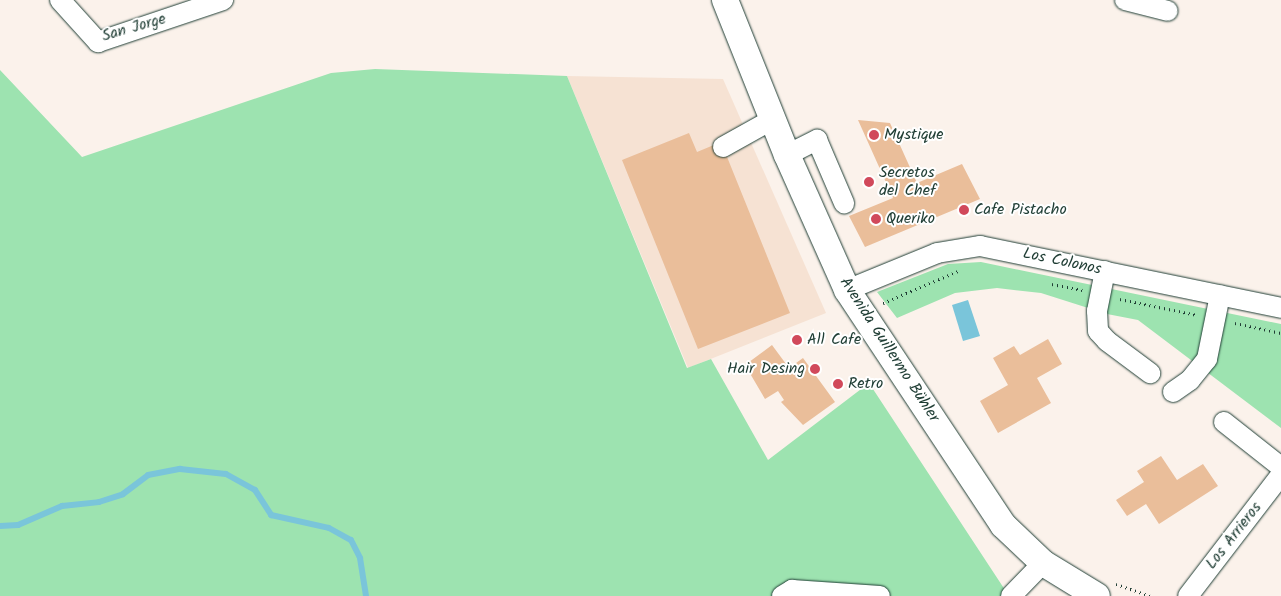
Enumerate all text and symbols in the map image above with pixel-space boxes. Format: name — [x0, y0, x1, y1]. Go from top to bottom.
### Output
street label: San Jorge — [100, 10, 168, 46]
place label: Mystique — [884, 125, 943, 145]
marker: Mystique — [868, 129, 880, 141]
place label: Secretos del Chef — [879, 163, 936, 201]
marker: Secretos del Chef — [863, 176, 875, 188]
place label: Cafe Pistacho — [974, 200, 1067, 220]
marker: Cafe Pistacho — [958, 204, 970, 216]
place label: Queriko — [886, 209, 935, 229]
marker: Queriko — [870, 213, 882, 225]
street label: Los Colonos — [1021, 244, 1103, 280]
street label: Avenida Guillermo Bühler — [835, 274, 943, 426]
place label: All Cafe — [807, 330, 861, 350]
marker: All Cafe — [791, 334, 803, 346]
place label: Hair Desing — [727, 359, 805, 379]
marker: Hair Desing — [809, 363, 821, 375]
place label: Retro — [848, 374, 883, 394]
marker: Retro — [832, 378, 844, 390]
street label: Los Arrieros — [1202, 499, 1266, 573]

